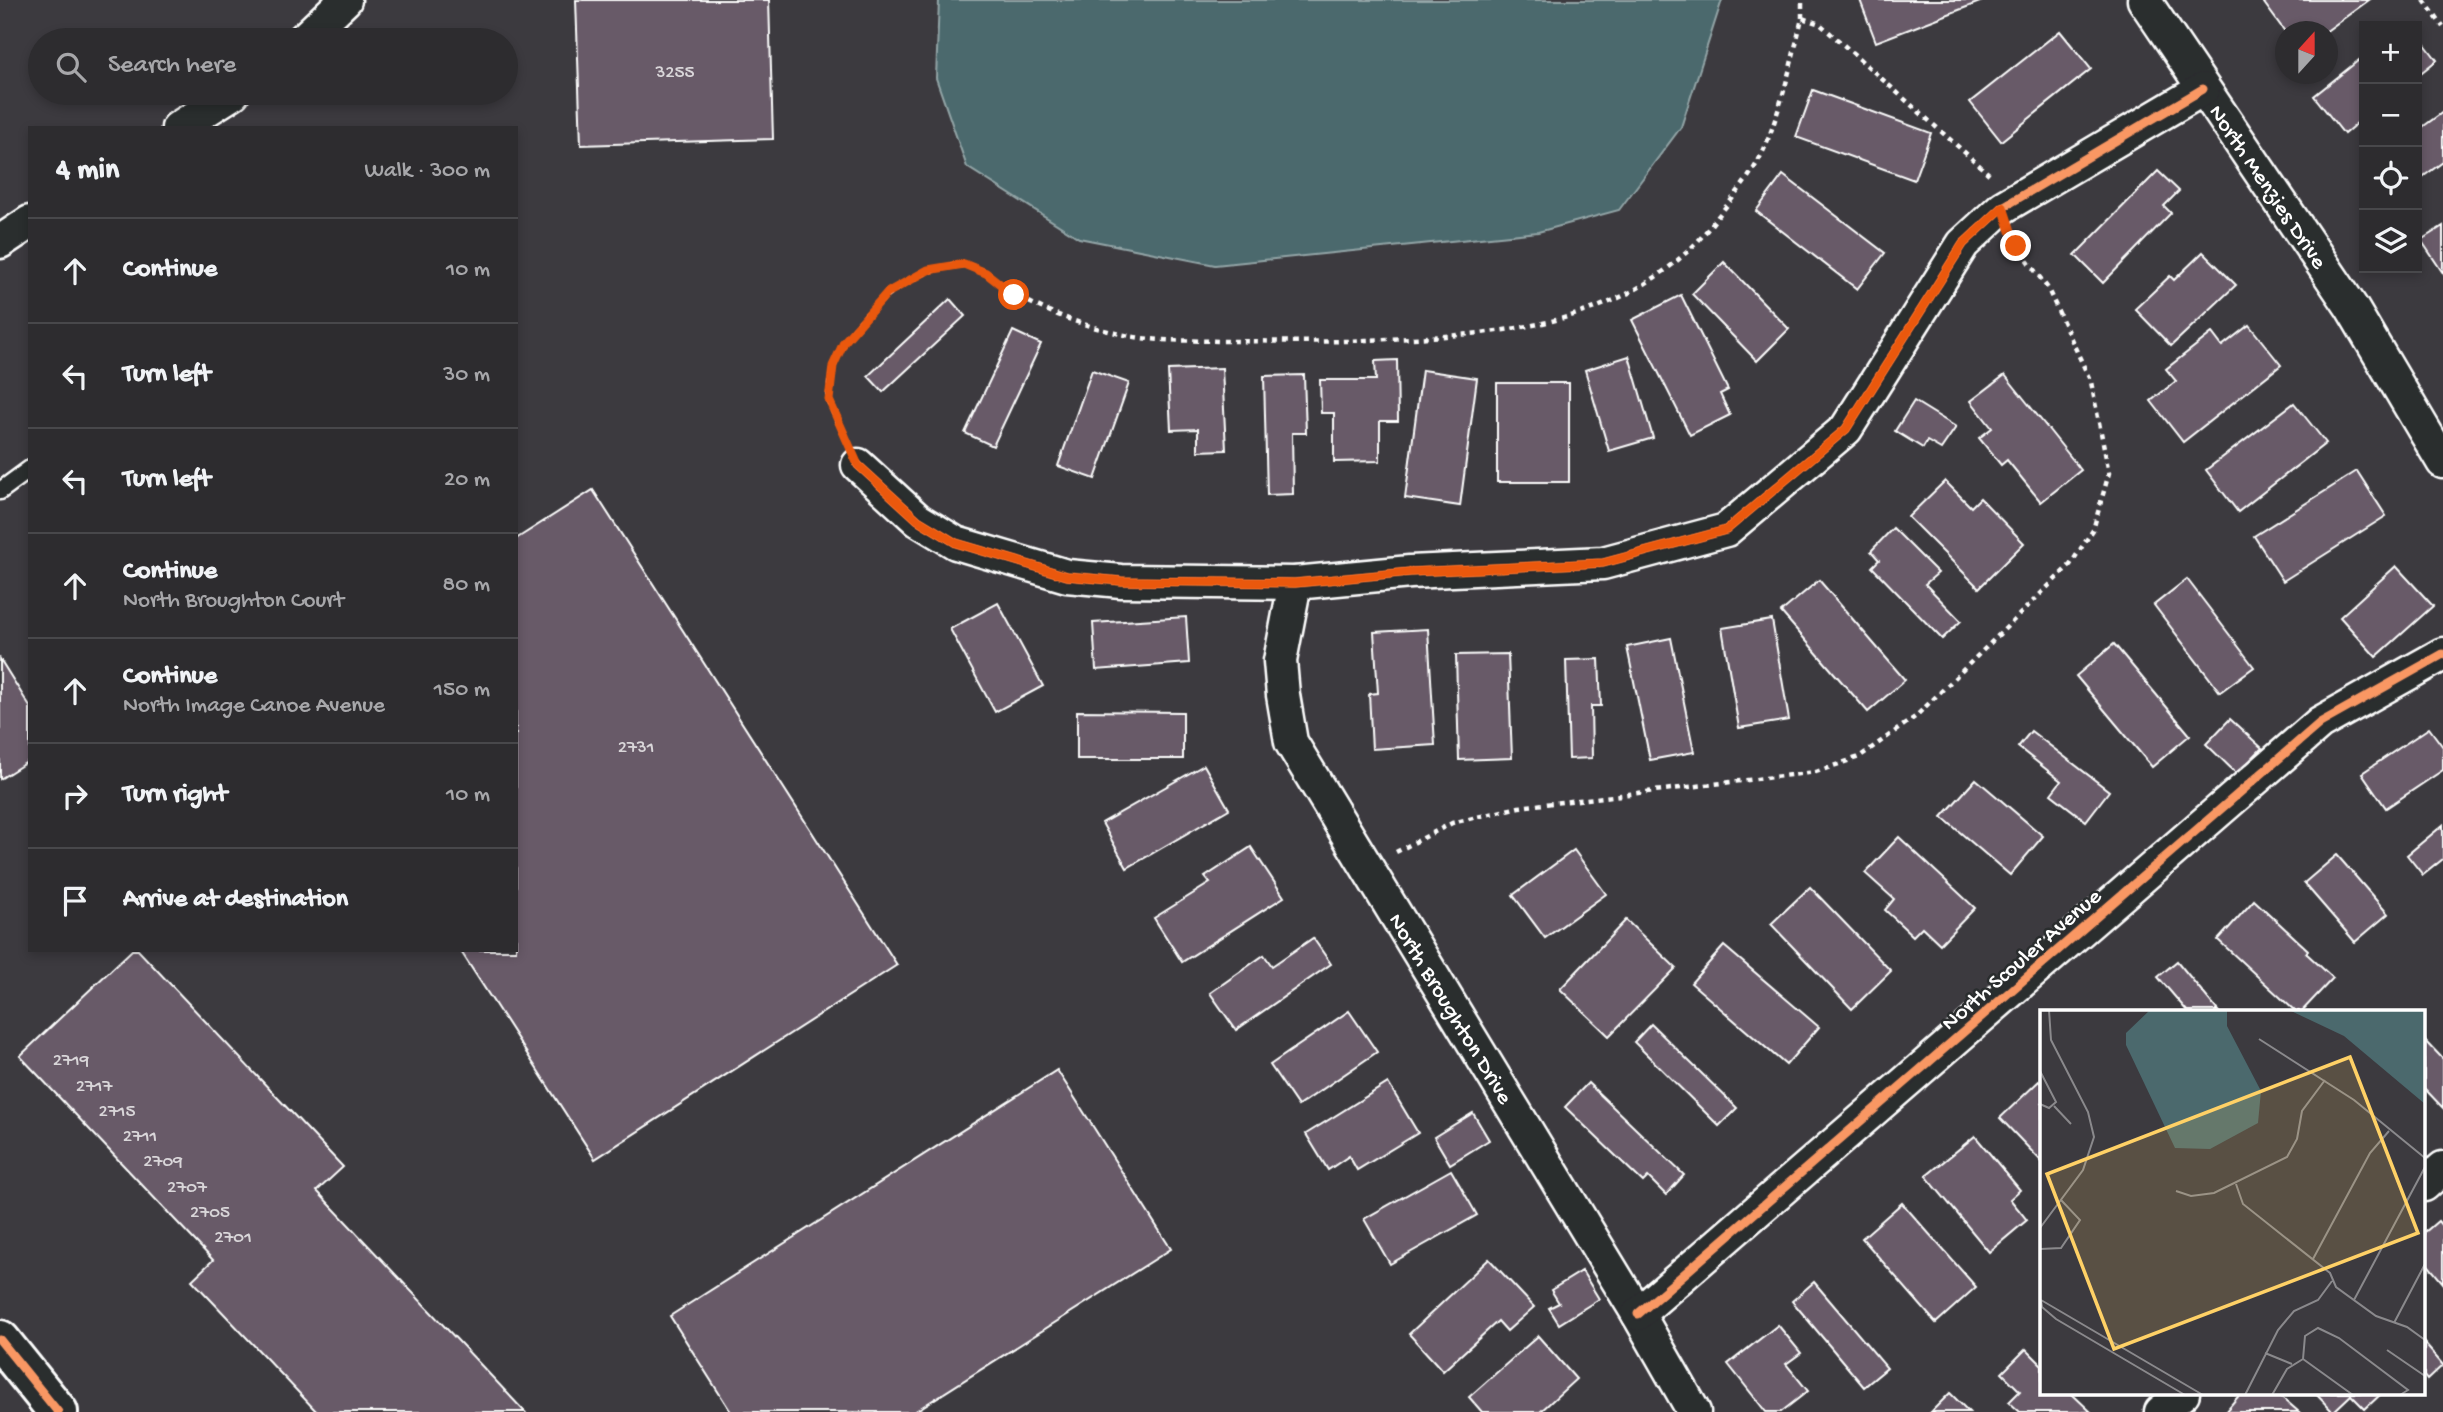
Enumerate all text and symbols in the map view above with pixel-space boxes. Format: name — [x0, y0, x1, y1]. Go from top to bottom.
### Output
north arrow — [2275, 21, 2338, 84]
map controls — [2359, 21, 2422, 273]
button: + — [2359, 21, 2422, 84]
search box — [28, 28, 518, 105]
icon: search — [52, 48, 90, 86]
text: Search here — [108, 51, 236, 82]
house number: 3255 — [654, 62, 695, 85]
button: − — [2359, 84, 2422, 147]
street label: North Menzies Drive — [2201, 100, 2332, 276]
button: locate — [2359, 147, 2422, 210]
text: 4 min — [56, 154, 119, 189]
text: Walk · 300 m — [364, 158, 490, 185]
button: layers — [2359, 210, 2422, 273]
route end — [2000, 230, 2031, 261]
icon: ahead — [56, 252, 94, 290]
text: Continue — [123, 255, 217, 286]
text: 10 m — [446, 257, 490, 284]
route start — [998, 279, 1029, 310]
icon: left — [56, 357, 94, 395]
text: Turn left — [123, 360, 211, 391]
text: 30 m — [443, 362, 490, 389]
icon: left — [56, 462, 94, 500]
text: Turn left — [123, 465, 211, 496]
text: 20 m — [444, 467, 490, 494]
text: Continue — [123, 557, 217, 588]
icon: ahead — [56, 567, 94, 605]
text: 80 m — [443, 572, 490, 599]
text: North Broughton Court — [123, 588, 344, 615]
text: Continue — [123, 662, 217, 693]
icon: ahead — [56, 672, 94, 710]
text: 150 m — [434, 677, 490, 704]
text: North Image Canoe Avenue — [123, 693, 385, 720]
house number: 2731 — [618, 737, 654, 760]
icon: right — [56, 777, 94, 815]
text: Turn right — [123, 780, 227, 811]
text: 10 m — [446, 782, 490, 809]
icon: arrive — [56, 882, 94, 920]
street label: North Scouler Avenue — [1937, 883, 2109, 1037]
text: Arrive at destination — [123, 885, 348, 916]
street label: North Broughton Drive — [1381, 909, 1518, 1111]
inset map — [2040, 1010, 2426, 1394]
house number: 2719 — [53, 1050, 90, 1073]
house number: 2717 — [76, 1076, 113, 1099]
house number: 2715 — [99, 1101, 135, 1124]
house number: 2711 — [123, 1126, 157, 1149]
house number: 2709 — [143, 1151, 183, 1174]
house number: 2707 — [167, 1177, 208, 1200]
house number: 2705 — [190, 1202, 230, 1225]
house number: 2701 — [214, 1227, 252, 1250]

